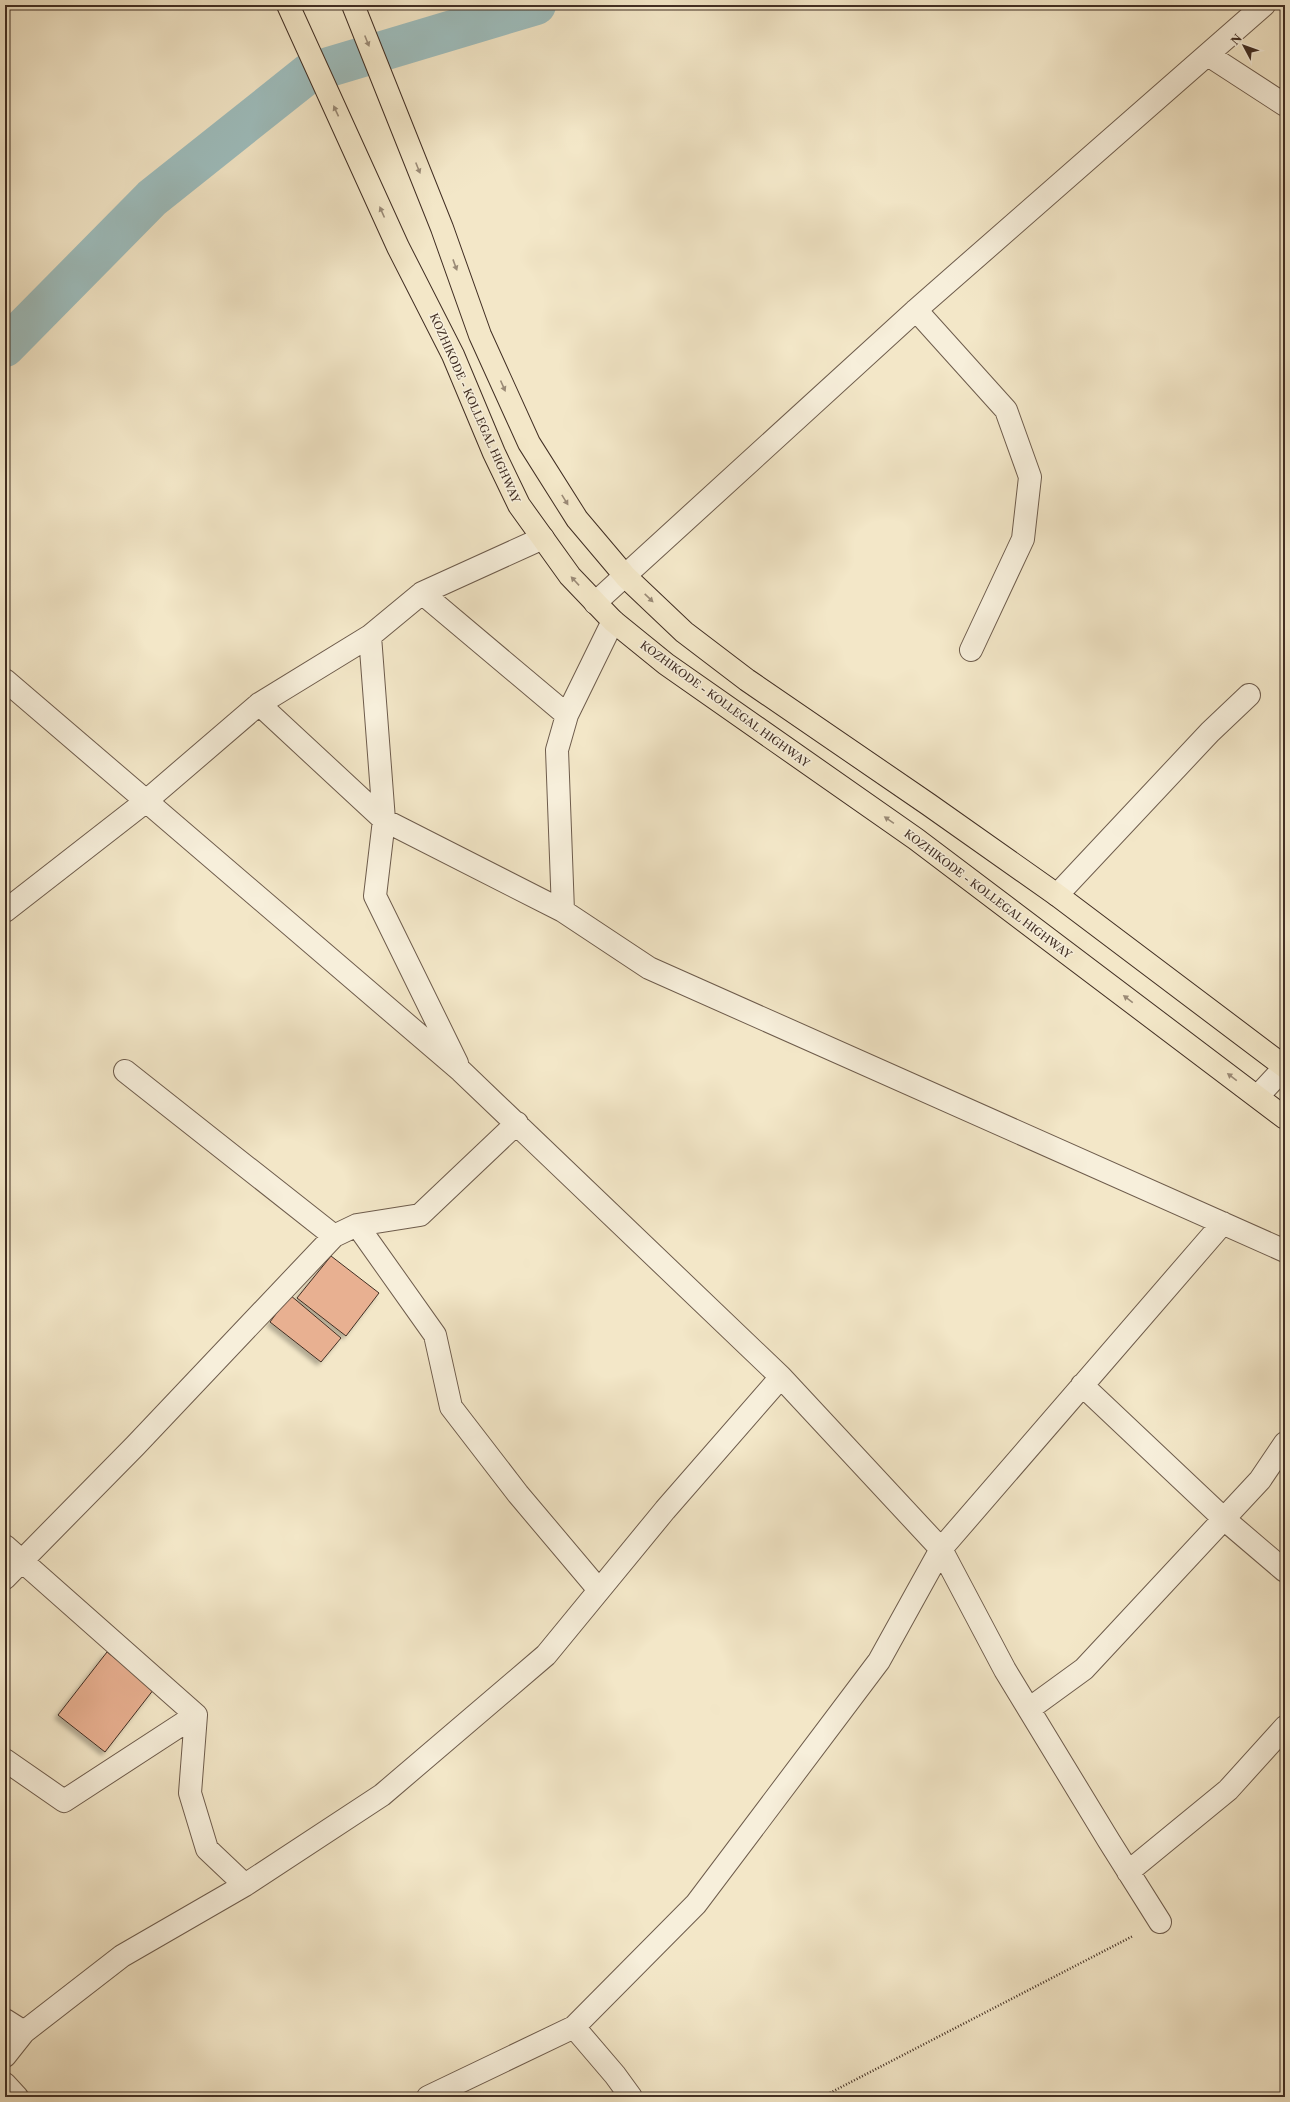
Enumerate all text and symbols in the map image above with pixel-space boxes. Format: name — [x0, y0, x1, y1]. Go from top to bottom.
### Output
north arrow — [1224, 26, 1264, 66]
text: N — [1228, 31, 1245, 48]
one-way arrow — [364, 36, 370, 47]
one-way arrow — [333, 105, 339, 116]
one-way arrow — [415, 162, 421, 174]
one-way arrow — [379, 206, 385, 217]
one-way arrow — [453, 260, 459, 272]
street label: KOZHIKODE - KOLLEGAL HIGHWAY — [427, 311, 523, 505]
one-way arrow — [500, 380, 506, 392]
one-way arrow — [561, 495, 569, 505]
one-way arrow — [571, 577, 580, 586]
one-way arrow — [644, 594, 654, 603]
street label: KOZHIKODE - KOLLEGAL HIGHWAY — [638, 638, 813, 770]
one-way arrow — [884, 816, 895, 824]
street label: KOZHIKODE - KOLLEGAL HIGHWAY — [902, 826, 1075, 962]
one-way arrow — [1123, 994, 1134, 1003]
one-way arrow — [1226, 1073, 1237, 1081]

